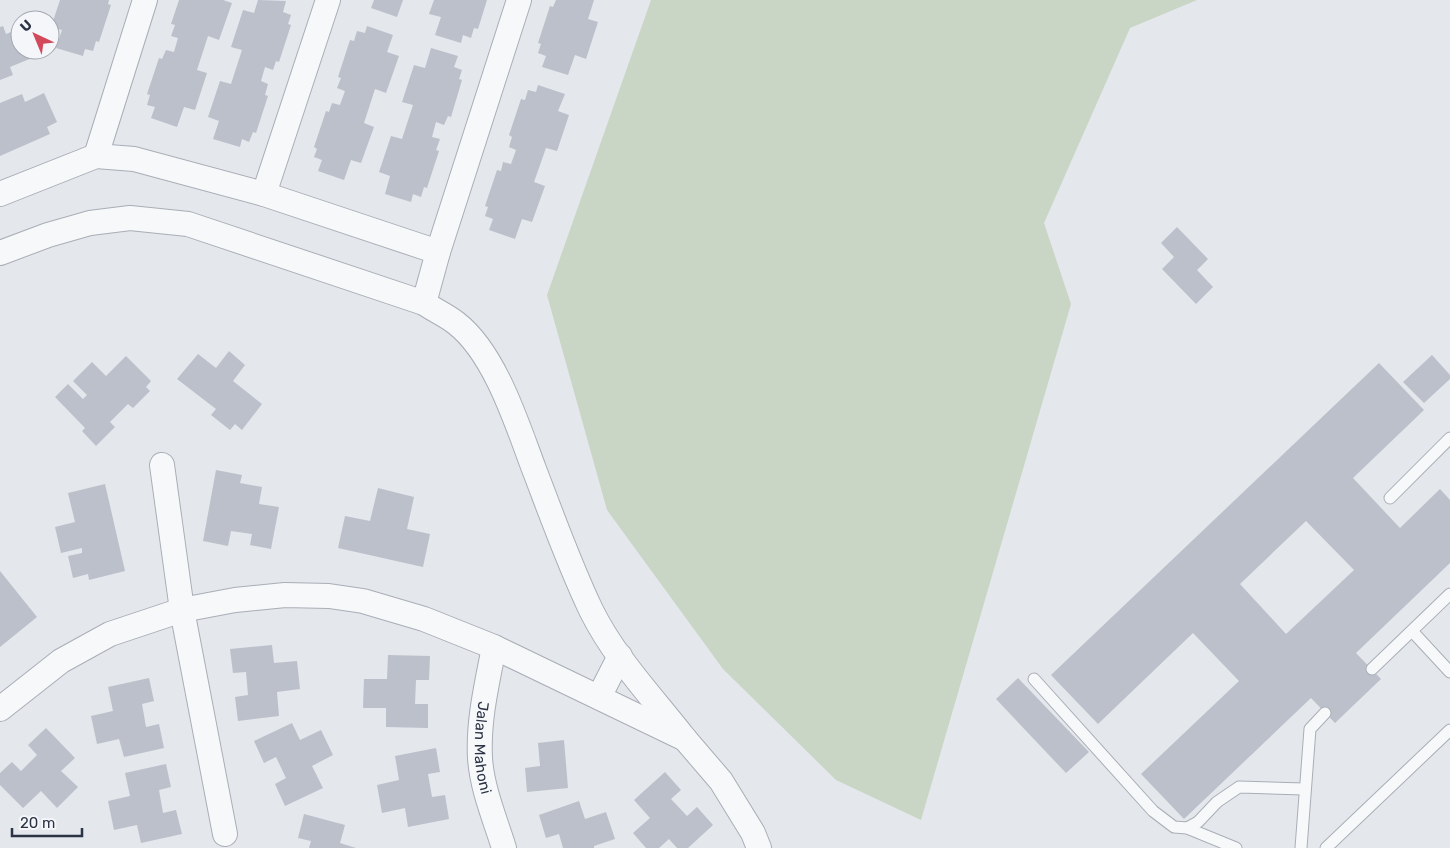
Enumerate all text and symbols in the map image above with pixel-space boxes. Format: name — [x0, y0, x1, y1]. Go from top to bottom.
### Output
north arrow — [10, 10, 60, 60]
text: U — [17, 16, 36, 36]
street label: Jalan Mahoni — [471, 700, 495, 796]
scale bar — [12, 806, 82, 838]
text: 20 m — [20, 814, 55, 832]

